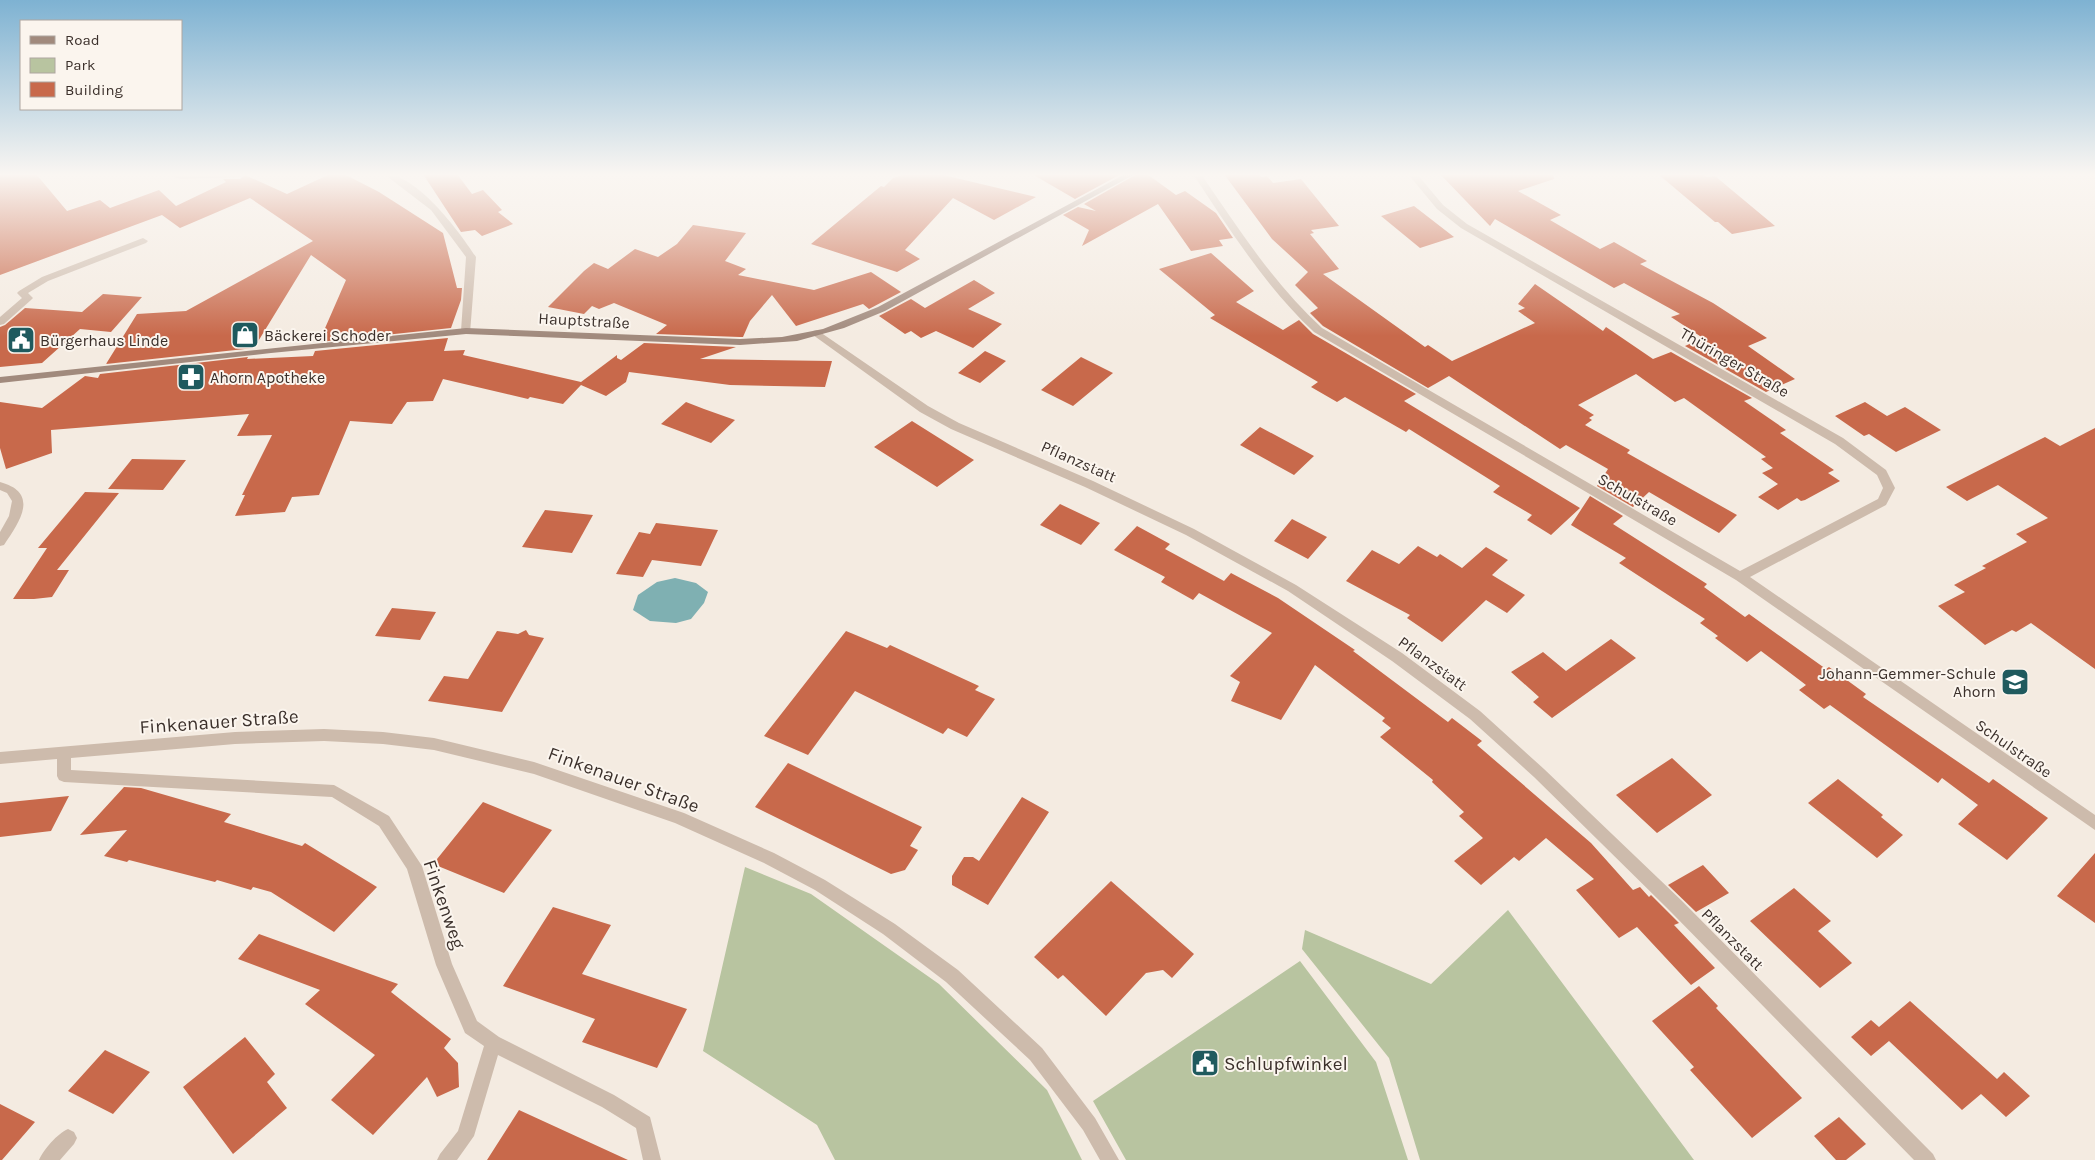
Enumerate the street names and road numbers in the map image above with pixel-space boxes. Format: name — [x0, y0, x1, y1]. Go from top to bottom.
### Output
street label: Hauptstraße — [538, 309, 630, 332]
street label: Thüringer Straße — [1677, 324, 1793, 401]
street label: Pflanzstatt — [1038, 436, 1119, 486]
street label: Schulstraße — [1595, 469, 1681, 530]
street label: Pflanzstatt — [1395, 632, 1471, 695]
street label: Finkenauer Straße — [139, 705, 299, 739]
street label: Schulstraße — [1972, 715, 2056, 782]
street label: Finkenauer Straße — [545, 742, 702, 818]
street label: Finkenweg — [418, 857, 470, 952]
street label: Pflanzstatt — [1698, 904, 1768, 974]

